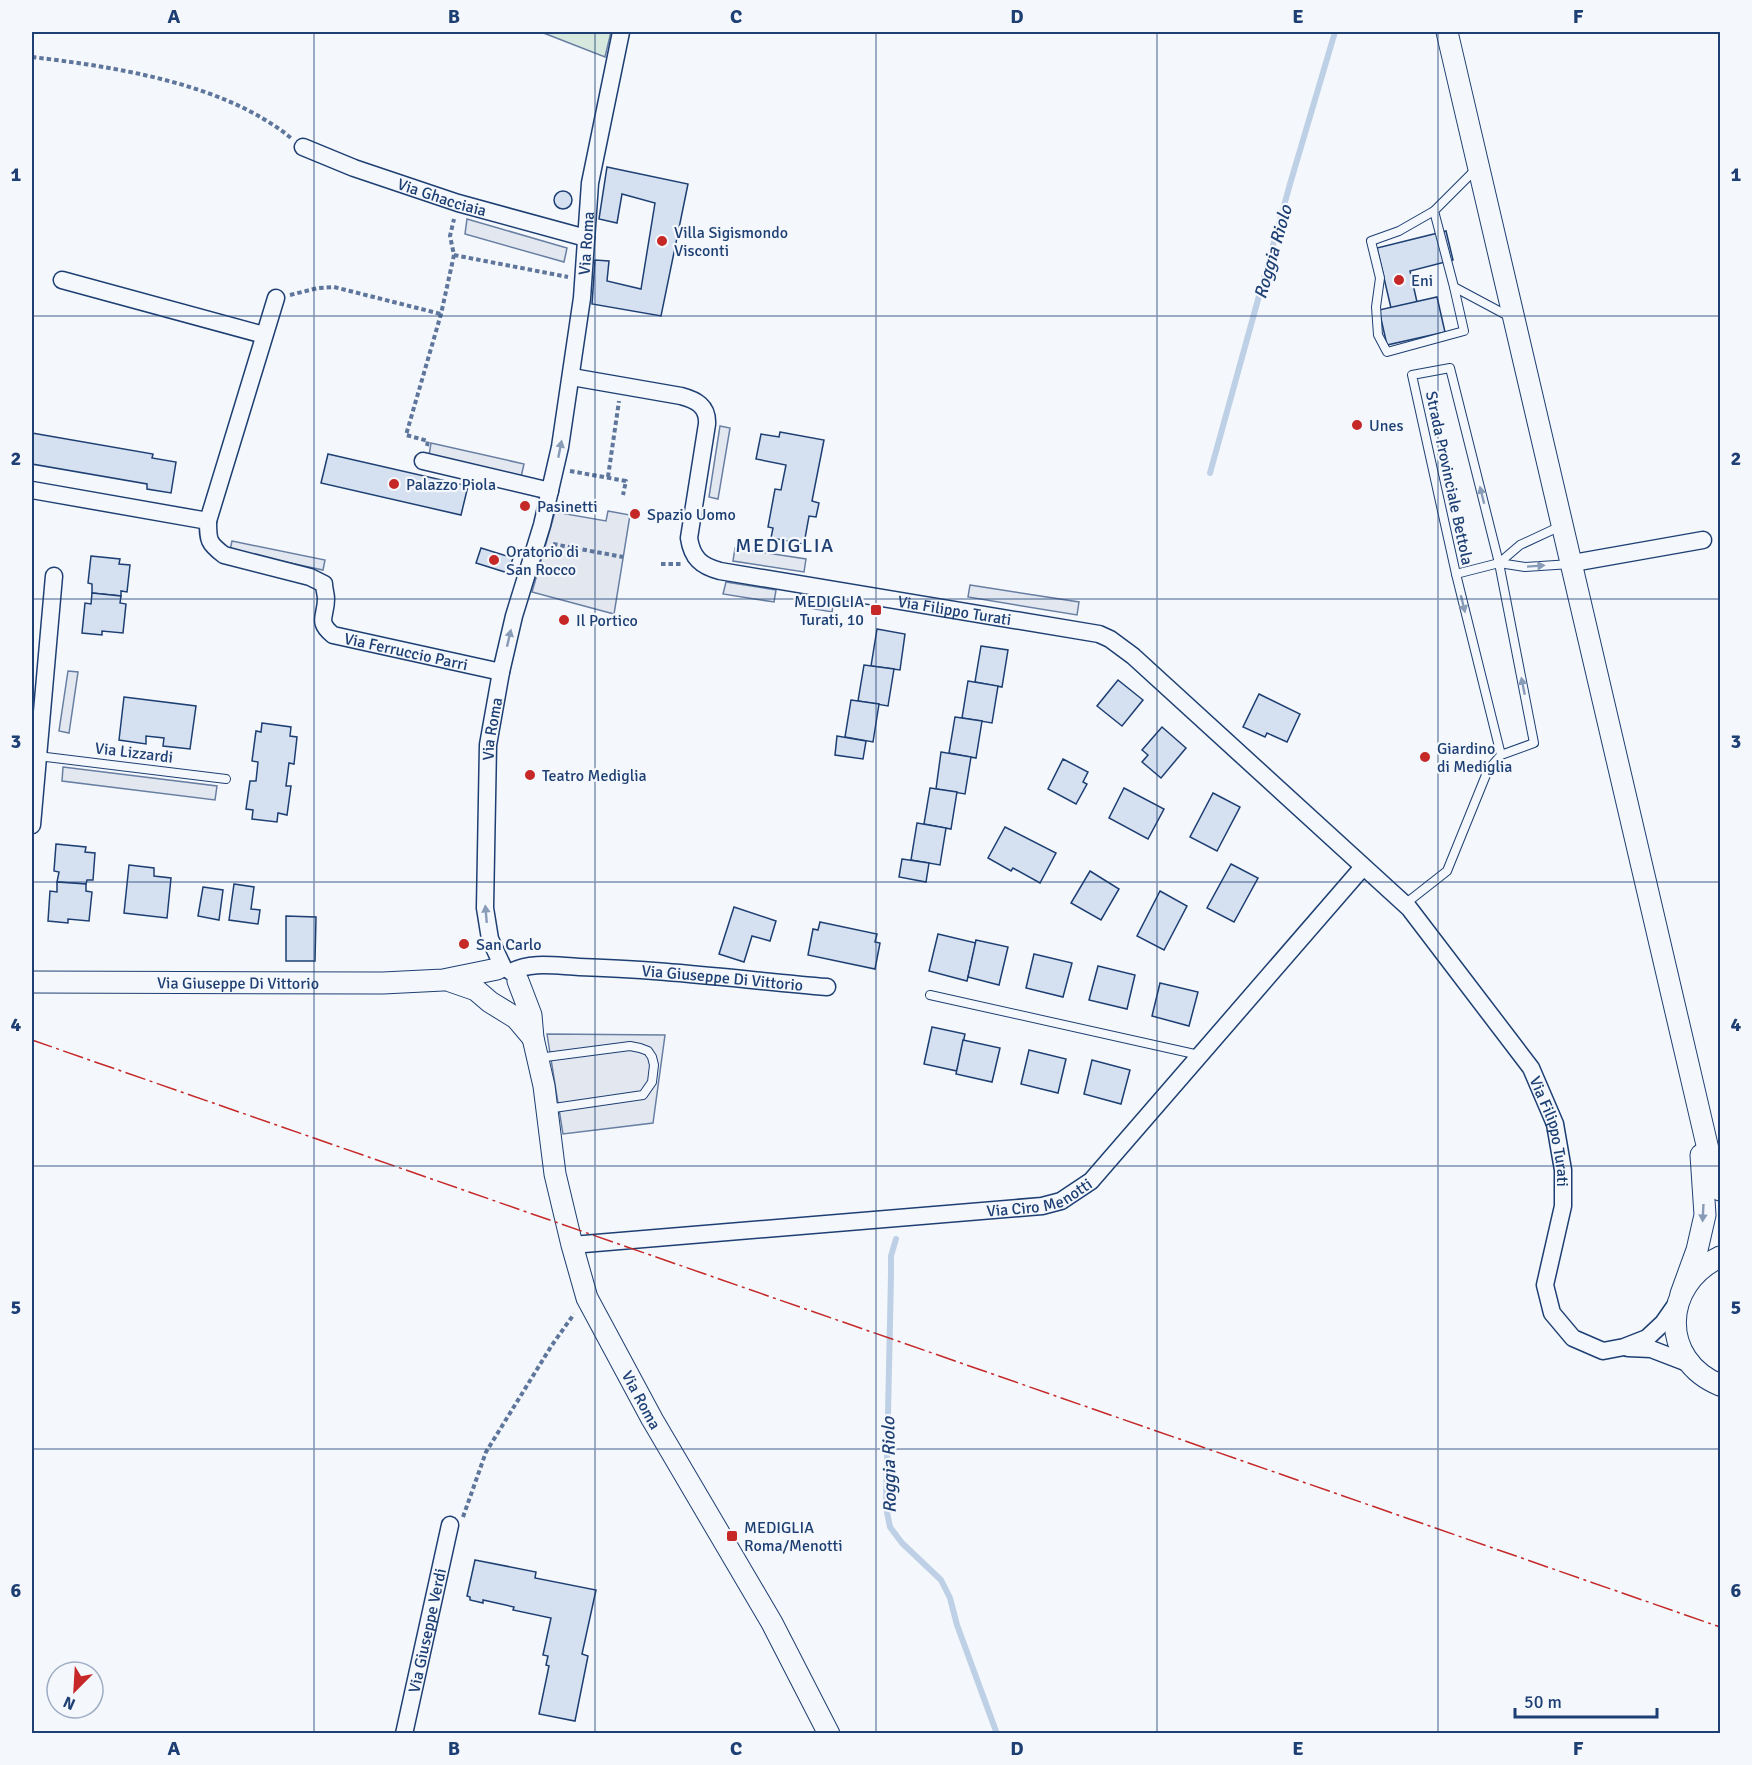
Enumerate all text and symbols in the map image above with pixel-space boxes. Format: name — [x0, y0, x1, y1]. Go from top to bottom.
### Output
text: A — [168, 4, 181, 29]
text: B — [448, 4, 460, 29]
text: C — [730, 4, 742, 29]
text: D — [1010, 4, 1024, 29]
text: E — [1292, 4, 1304, 29]
text: F — [1573, 4, 1584, 29]
text: 1 — [11, 162, 22, 187]
text: 1 — [1731, 162, 1742, 187]
street label: Via Ghacciaia — [395, 174, 489, 221]
water label: Roggia Riolo — [1249, 201, 1297, 301]
street label: Via Roma — [575, 211, 599, 276]
place label: Villa Sigismondo Visconti — [674, 223, 788, 261]
marker: Villa Sigismondo Visconti — [655, 234, 669, 248]
place label: Eni — [1411, 271, 1433, 291]
marker: Eni — [1392, 273, 1406, 287]
street label: Strada Provinciale Bettola — [1421, 389, 1477, 567]
place label: Unes — [1369, 416, 1403, 436]
marker: Unes — [1350, 418, 1364, 432]
one-way arrow — [556, 440, 565, 459]
text: 2 — [11, 446, 21, 471]
text: 2 — [1731, 446, 1741, 471]
place label: Palazzo Piola — [406, 475, 496, 495]
marker: Palazzo Piola — [387, 477, 401, 491]
one-way arrow — [1477, 486, 1486, 504]
place label: Pasinetti — [537, 497, 598, 517]
marker: Pasinetti — [518, 499, 532, 513]
place label: Spazio Uomo — [647, 505, 736, 525]
marker: Spazio Uomo — [628, 507, 642, 521]
district label: MEDIGLIA — [735, 533, 835, 558]
place label: Oratorio di San Rocco — [506, 542, 579, 580]
marker: Oratorio di San Rocco — [487, 553, 501, 567]
one-way arrow — [1526, 561, 1545, 571]
place label: MEDIGLIA Turati, 10 — [794, 592, 864, 630]
street label: Via Filippo Turati — [896, 592, 1013, 630]
one-way arrow — [1459, 595, 1469, 613]
marker: MEDIGLIA Turati, 10 — [869, 603, 883, 617]
place label: Il Portico — [576, 611, 638, 631]
marker: Il Portico — [557, 613, 571, 627]
one-way arrow — [505, 628, 514, 647]
street label: Via Ferruccio Parri — [342, 629, 470, 675]
one-way arrow — [1518, 676, 1527, 695]
street label: Via Roma — [479, 696, 507, 761]
text: 3 — [11, 729, 21, 754]
text: 3 — [1731, 729, 1741, 754]
street label: Via Lizzardi — [94, 738, 174, 768]
place label: Giardino di Mediglia — [1437, 739, 1513, 777]
marker: Giardino di Mediglia — [1418, 750, 1432, 764]
place label: Teatro Mediglia — [542, 766, 647, 786]
marker: Teatro Mediglia — [523, 768, 537, 782]
one-way arrow — [481, 905, 491, 924]
place label: San Carlo — [476, 935, 542, 955]
marker: San Carlo — [457, 937, 471, 951]
street label: Via Giuseppe Di Vittorio — [641, 961, 804, 996]
street label: Via Giuseppe Di Vittorio — [157, 973, 319, 994]
text: 4 — [11, 1012, 22, 1037]
text: 4 — [1731, 1012, 1742, 1037]
street label: Via Filippo Turati — [1525, 1073, 1572, 1187]
street label: Via Ciro Menotti — [986, 1174, 1096, 1222]
one-way arrow — [1699, 1203, 1708, 1222]
text: 5 — [11, 1295, 21, 1320]
text: 5 — [1731, 1295, 1741, 1320]
street label: Via Roma — [617, 1367, 665, 1433]
water label: Roggia Riolo — [877, 1415, 901, 1513]
place label: MEDIGLIA Roma/Menotti — [744, 1518, 843, 1556]
marker: MEDIGLIA Roma/Menotti — [725, 1529, 739, 1543]
street label: Via Giuseppe Verdi — [404, 1566, 451, 1695]
text: 6 — [11, 1578, 22, 1603]
text: 6 — [1731, 1578, 1742, 1603]
north arrow — [45, 1660, 105, 1720]
scale bar — [1515, 1681, 1658, 1719]
text: N — [60, 1691, 78, 1714]
text: 50 m — [1524, 1691, 1562, 1713]
text: A — [168, 1736, 181, 1761]
text: B — [448, 1736, 460, 1761]
text: C — [730, 1736, 742, 1761]
text: D — [1010, 1736, 1024, 1761]
text: E — [1292, 1736, 1304, 1761]
text: F — [1573, 1736, 1584, 1761]

